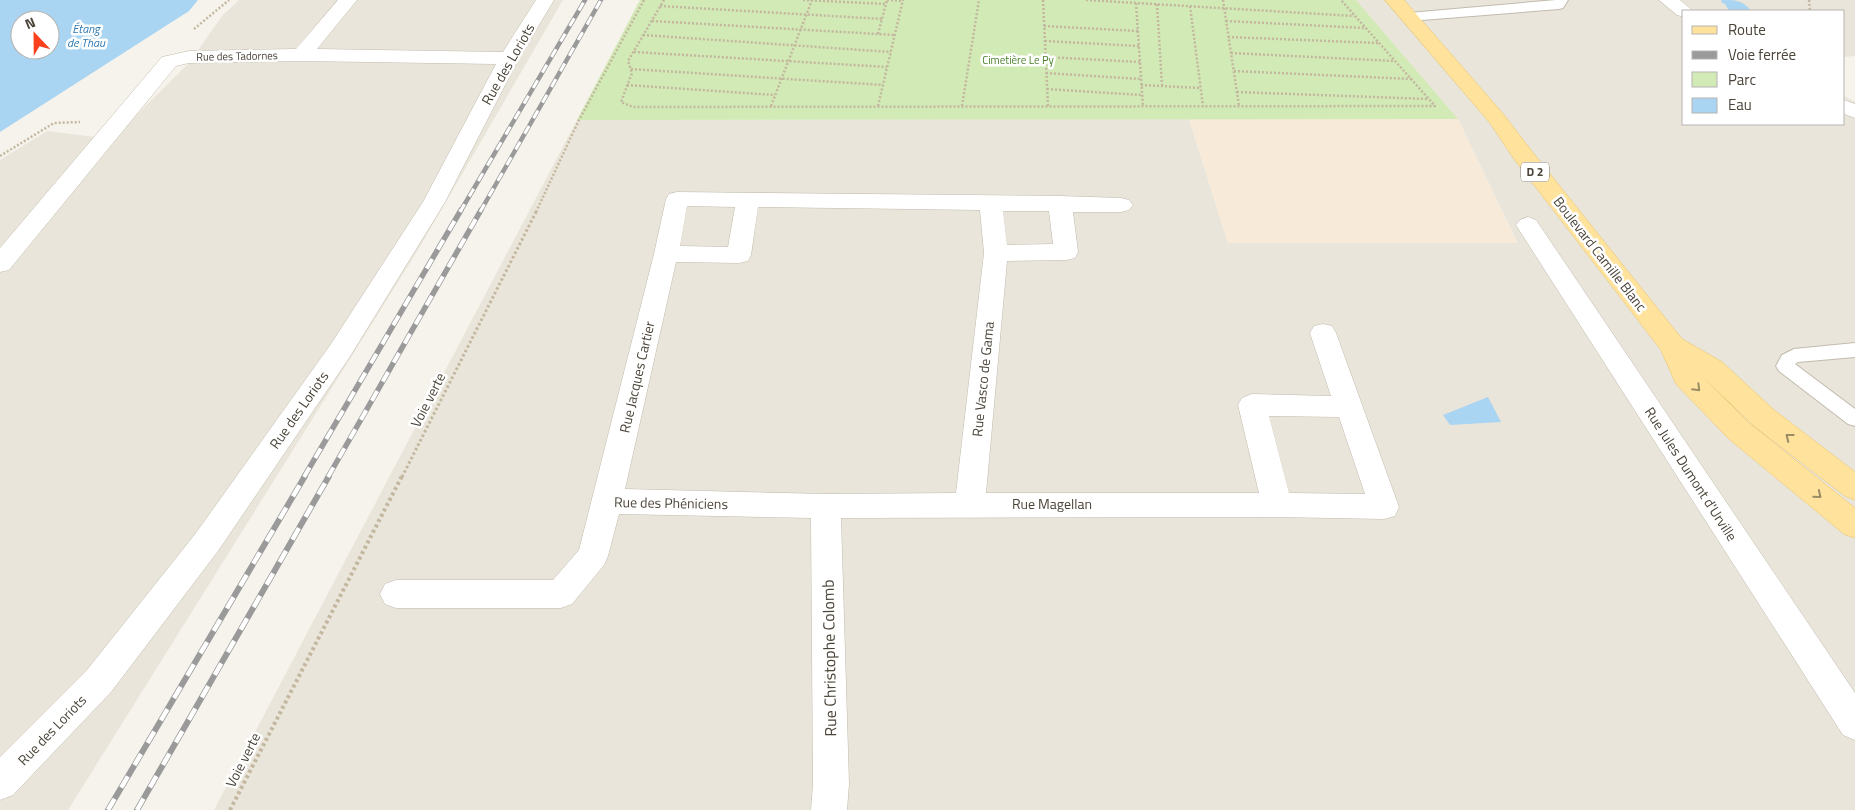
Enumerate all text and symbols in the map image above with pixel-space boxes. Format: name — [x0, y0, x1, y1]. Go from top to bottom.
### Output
north arrow — [10, 10, 60, 60]
legend — [1682, 10, 1845, 125]
text: N — [22, 11, 38, 34]
text: Route — [1728, 18, 1766, 41]
water label: Étang de Thau — [67, 19, 106, 52]
street label: Rue des Loriots — [476, 19, 539, 108]
text: Voie ferrée — [1728, 43, 1796, 66]
street label: Rue des Tadornes — [196, 47, 278, 65]
park label: Cimetière Le Py — [982, 52, 1054, 68]
text: Parc — [1728, 68, 1756, 91]
text: Eau — [1728, 93, 1752, 116]
road number: D 2 — [1521, 162, 1549, 182]
street label: Boulevard Camille Blanc — [1549, 192, 1652, 316]
street label: Rue Jacques Cartier — [613, 319, 660, 435]
street label: Rue Vasco de Gama — [966, 320, 999, 438]
street label: Rue des Loriots — [264, 366, 333, 453]
street label: Voie verte — [405, 369, 450, 431]
one-way arrow — [1691, 382, 1700, 391]
street label: Rue Jules Dumont d'Urville — [1640, 403, 1743, 545]
one-way arrow — [1785, 434, 1795, 443]
one-way arrow — [1813, 490, 1822, 499]
street label: Rue des Phéniciens — [614, 491, 728, 514]
street label: Rue Magellan — [1012, 493, 1092, 514]
street label: Rue Christophe Colomb — [816, 579, 842, 737]
street label: Rue des Loriots — [13, 690, 91, 770]
street label: Voie verte — [220, 729, 265, 791]

